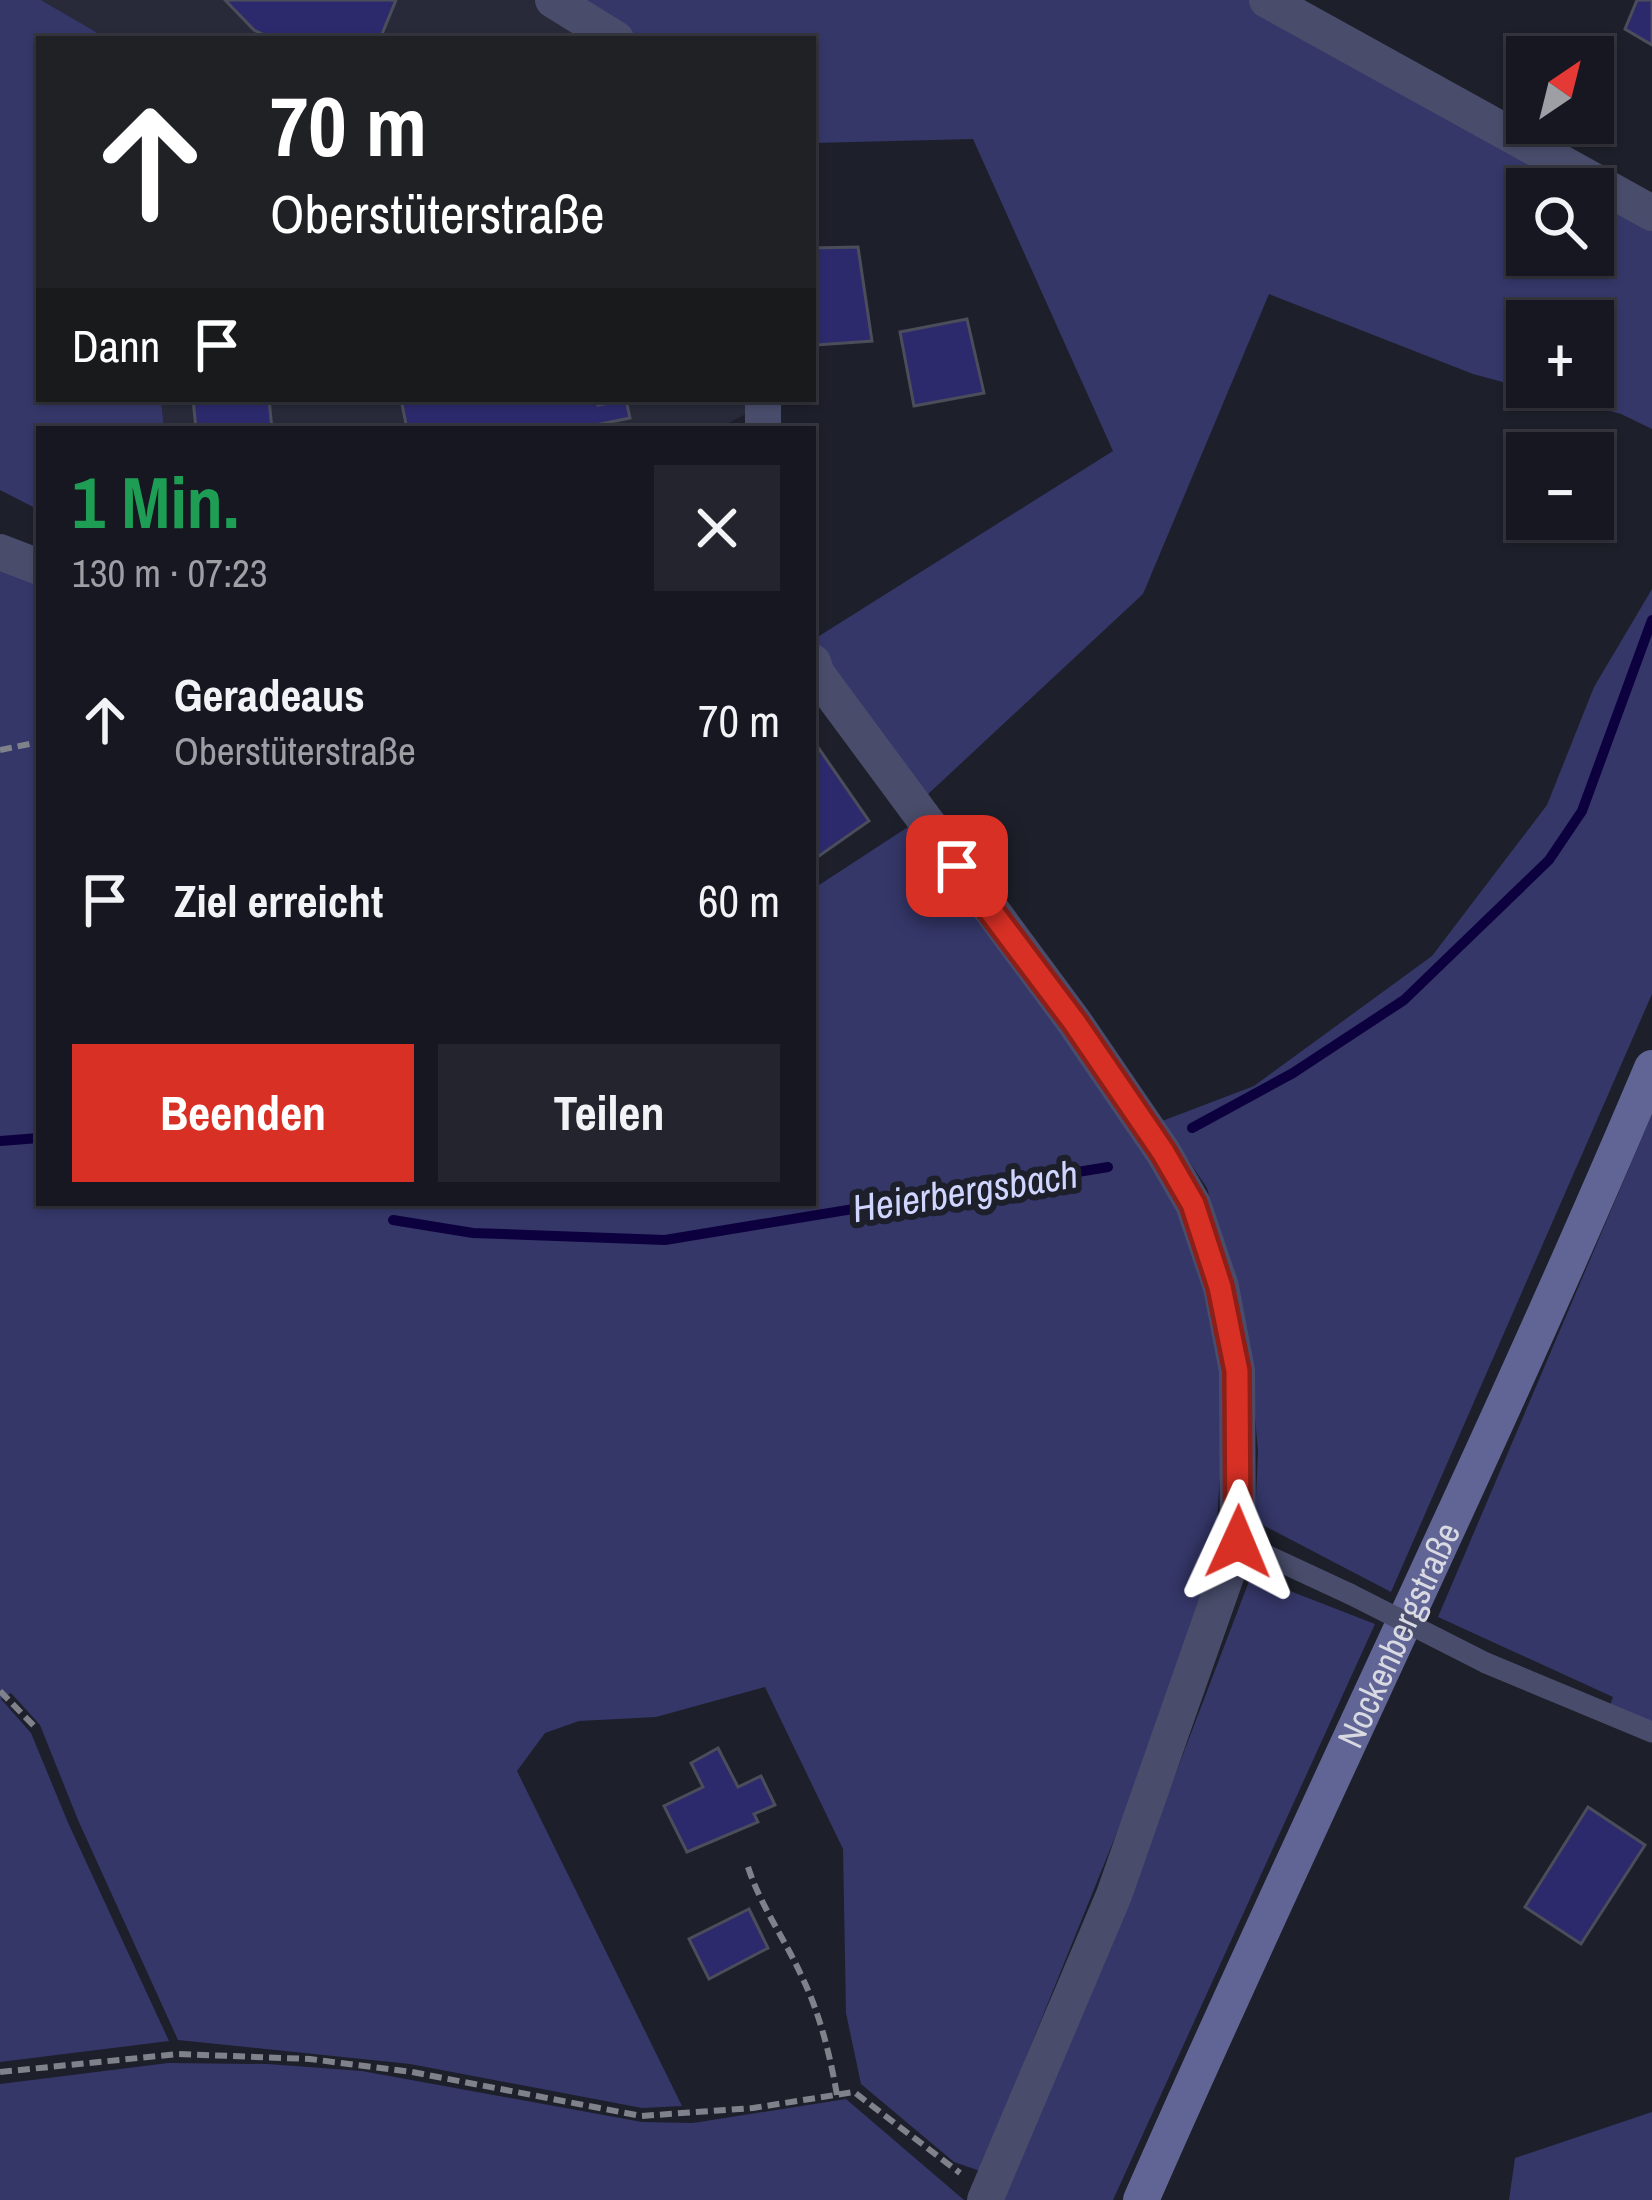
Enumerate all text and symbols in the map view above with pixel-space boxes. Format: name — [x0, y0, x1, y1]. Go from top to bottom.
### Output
north arrow — [1506, 36, 1614, 144]
map controls — [1506, 36, 1614, 540]
text: 70 m — [270, 69, 427, 182]
icon: ahead — [72, 84, 228, 240]
button: search — [1506, 168, 1614, 276]
text: Oberstüterstraße — [270, 177, 605, 250]
button: + — [1506, 300, 1614, 408]
icon: arrive — [184, 312, 250, 378]
text: Dann — [72, 315, 160, 376]
button: − — [1506, 432, 1614, 540]
text: 1 Min. — [72, 453, 239, 550]
button: close — [654, 465, 780, 591]
text: 130 m · 07:23 — [72, 547, 268, 599]
text: Geradeaus — [174, 664, 365, 725]
icon: ahead — [72, 687, 138, 753]
text: 70 m — [698, 690, 780, 751]
text: Oberstüterstraße — [174, 725, 416, 777]
pin — [906, 815, 1008, 917]
icon: arrive — [924, 833, 990, 899]
icon: arrive — [72, 867, 138, 933]
text: Ziel erreicht — [174, 870, 383, 931]
text: 60 m — [698, 870, 780, 931]
button: Beenden — [72, 1044, 414, 1182]
button: Teilen — [438, 1044, 780, 1182]
water label: Heierbergsbach — [849, 1148, 1081, 1234]
position arrow — [1175, 1479, 1301, 1605]
street label: Nockenbergstraße — [1326, 1515, 1471, 1755]

